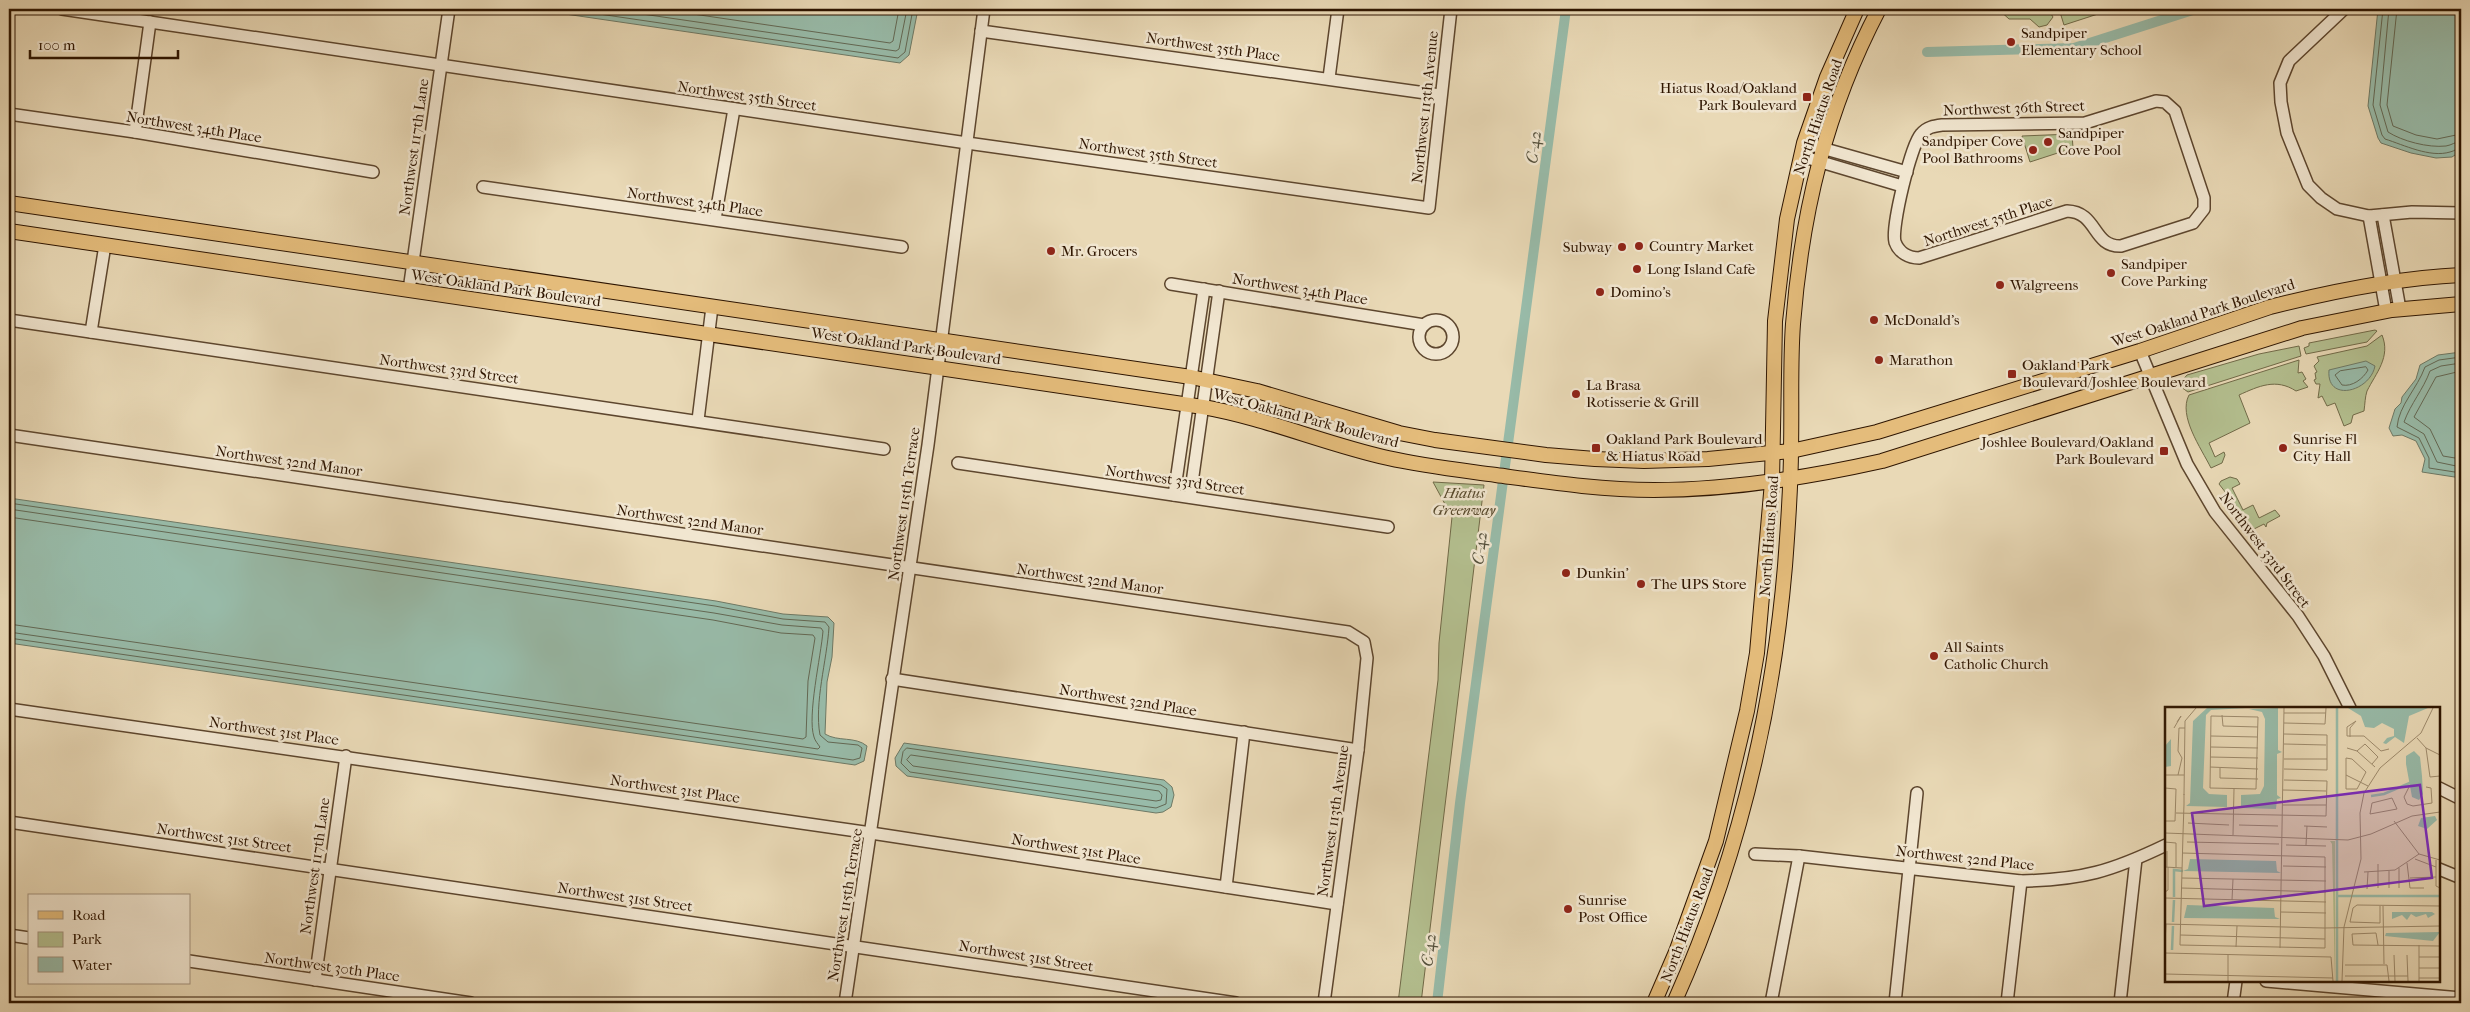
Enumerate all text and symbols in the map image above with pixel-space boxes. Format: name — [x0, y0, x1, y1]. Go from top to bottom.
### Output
place label: Sandpiper Elementary School — [2021, 24, 2142, 59]
scale bar — [30, 28, 178, 60]
street label: Northwest 35th Place — [1145, 29, 1282, 65]
street label: Northwest 113th Avenue — [1408, 29, 1442, 184]
text: 100 m — [38, 36, 76, 54]
marker: Sandpiper Elementary School — [2005, 36, 2017, 48]
street label: North Hiatus Road — [1790, 56, 1847, 177]
street label: Northwest 117th Lane — [395, 77, 433, 217]
street label: Northwest 35th Street — [676, 77, 818, 115]
place label: Hiatus Road/Oakland Park Boulevard — [1660, 79, 1798, 114]
marker: Hiatus Road/Oakland Park Boulevard — [1801, 91, 1813, 103]
street label: Northwest 36th Street — [1943, 97, 2086, 119]
street label: Northwest 34th Place — [125, 107, 264, 147]
place label: Sandpiper Cove Pool — [2058, 124, 2125, 159]
water label: C-42 — [1522, 129, 1545, 165]
place label: Sandpiper Cove Pool Bathrooms — [1922, 132, 2024, 167]
street label: Northwest 35th Street — [1077, 134, 1219, 172]
marker: Sandpiper Cove Pool — [2042, 136, 2054, 148]
marker: Sandpiper Cove Pool Bathrooms — [2027, 144, 2039, 156]
street label: Northwest 34th Place — [626, 184, 765, 221]
street label: Northwest 35th Place — [1921, 191, 2055, 250]
place label: Country Market — [1649, 237, 1754, 255]
place label: Subway — [1563, 238, 1613, 256]
marker: Country Market — [1633, 240, 1645, 252]
marker: Subway — [1616, 241, 1628, 253]
place label: Mr. Grocers — [1061, 242, 1138, 260]
marker: Mr. Grocers — [1045, 245, 1057, 257]
place label: Sandpiper Cove Parking — [2121, 255, 2208, 290]
place label: Long Island Cafe — [1647, 260, 1756, 278]
marker: Long Island Cafe — [1631, 263, 1643, 275]
street label: West Oakland Park Boulevard — [409, 266, 603, 310]
marker: Sandpiper Cove Parking — [2105, 267, 2117, 279]
street label: Northwest 34th Place — [1231, 269, 1370, 309]
street label: West Oakland Park Boulevard — [2108, 275, 2298, 351]
place label: Walgreens — [2009, 276, 2079, 294]
marker: Walgreens — [1994, 279, 2006, 291]
place label: Domino's — [1610, 283, 1671, 301]
marker: Domino's — [1594, 286, 1606, 298]
place label: McDonald's — [1884, 311, 1960, 329]
marker: McDonald's — [1868, 314, 1880, 326]
street label: West Oakland Park Boulevard — [809, 324, 1003, 368]
street label: Northwest 33rd Street — [378, 350, 520, 388]
place label: Marathon — [1889, 351, 1953, 369]
marker: Marathon — [1873, 354, 1885, 366]
place label: Oakland Park Boulevard/Joshlee Boulevard — [2022, 356, 2207, 391]
marker: Oakland Park Boulevard/Joshlee Boulevard — [2006, 368, 2018, 380]
place label: La Brasa Rotisserie & Grill — [1586, 376, 1699, 411]
street label: West Oakland Park Boulevard — [1210, 384, 1402, 452]
marker: La Brasa Rotisserie & Grill — [1570, 388, 1582, 400]
street label: Northwest 115th Terrace — [884, 425, 924, 582]
place label: Oakland Park Boulevard & Hiatus Road — [1606, 430, 1763, 465]
place label: Sunrise Fl City Hall — [2293, 430, 2357, 465]
place label: Joshlee Boulevard/Oakland Park Boulevard — [1980, 433, 2155, 468]
street label: Northwest 32nd Manor — [214, 442, 364, 480]
marker: Oakland Park Boulevard & Hiatus Road — [1590, 442, 1602, 454]
marker: Sunrise Fl City Hall — [2277, 442, 2289, 454]
marker: Joshlee Boulevard/Oakland Park Boulevard — [2158, 445, 2170, 457]
street label: Northwest 33rd Street — [1104, 461, 1246, 499]
street label: North Hiatus Road — [1756, 474, 1782, 597]
park label: Hiatus Greenway — [1432, 484, 1496, 519]
street label: Northwest 33rd Street — [2216, 489, 2315, 612]
street label: Northwest 32nd Manor — [615, 501, 765, 539]
water label: C-42 — [1468, 530, 1491, 566]
street label: Northwest 32nd Manor — [1015, 560, 1165, 598]
place label: Dunkin' — [1576, 564, 1629, 582]
marker: Dunkin' — [1560, 567, 1572, 579]
place label: The UPS Store — [1651, 575, 1747, 593]
marker: The UPS Store — [1635, 578, 1647, 590]
place label: All Saints Catholic Church — [1943, 638, 2049, 673]
marker: All Saints Catholic Church — [1928, 650, 1940, 662]
street label: Northwest 32nd Place — [1058, 680, 1199, 720]
inset map — [2165, 707, 2440, 982]
street label: Northwest 31st Place — [208, 713, 341, 749]
street label: Northwest 113th Avenue — [1313, 743, 1353, 898]
street label: Northwest 31st Place — [609, 771, 742, 807]
street label: Northwest 117th Lane — [296, 796, 334, 936]
street label: Northwest 31st Street — [155, 820, 293, 856]
street label: Northwest 115th Terrace — [824, 826, 866, 983]
street label: Northwest 31st Place — [1010, 830, 1143, 868]
street label: Northwest 32nd Place — [1895, 842, 2036, 874]
street label: North Hiatus Road — [1657, 864, 1717, 985]
street label: Northwest 31st Street — [556, 879, 694, 915]
place label: Sunrise Post Office — [1578, 891, 1648, 926]
legend — [28, 894, 190, 984]
marker: Sunrise Post Office — [1562, 903, 1574, 915]
text: Road — [72, 906, 106, 924]
text: Park — [72, 930, 102, 948]
water label: C-42 — [1417, 933, 1440, 968]
street label: Northwest 31st Street — [957, 936, 1095, 976]
street label: Northwest 30th Place — [263, 949, 401, 985]
text: Water — [71, 956, 112, 974]

